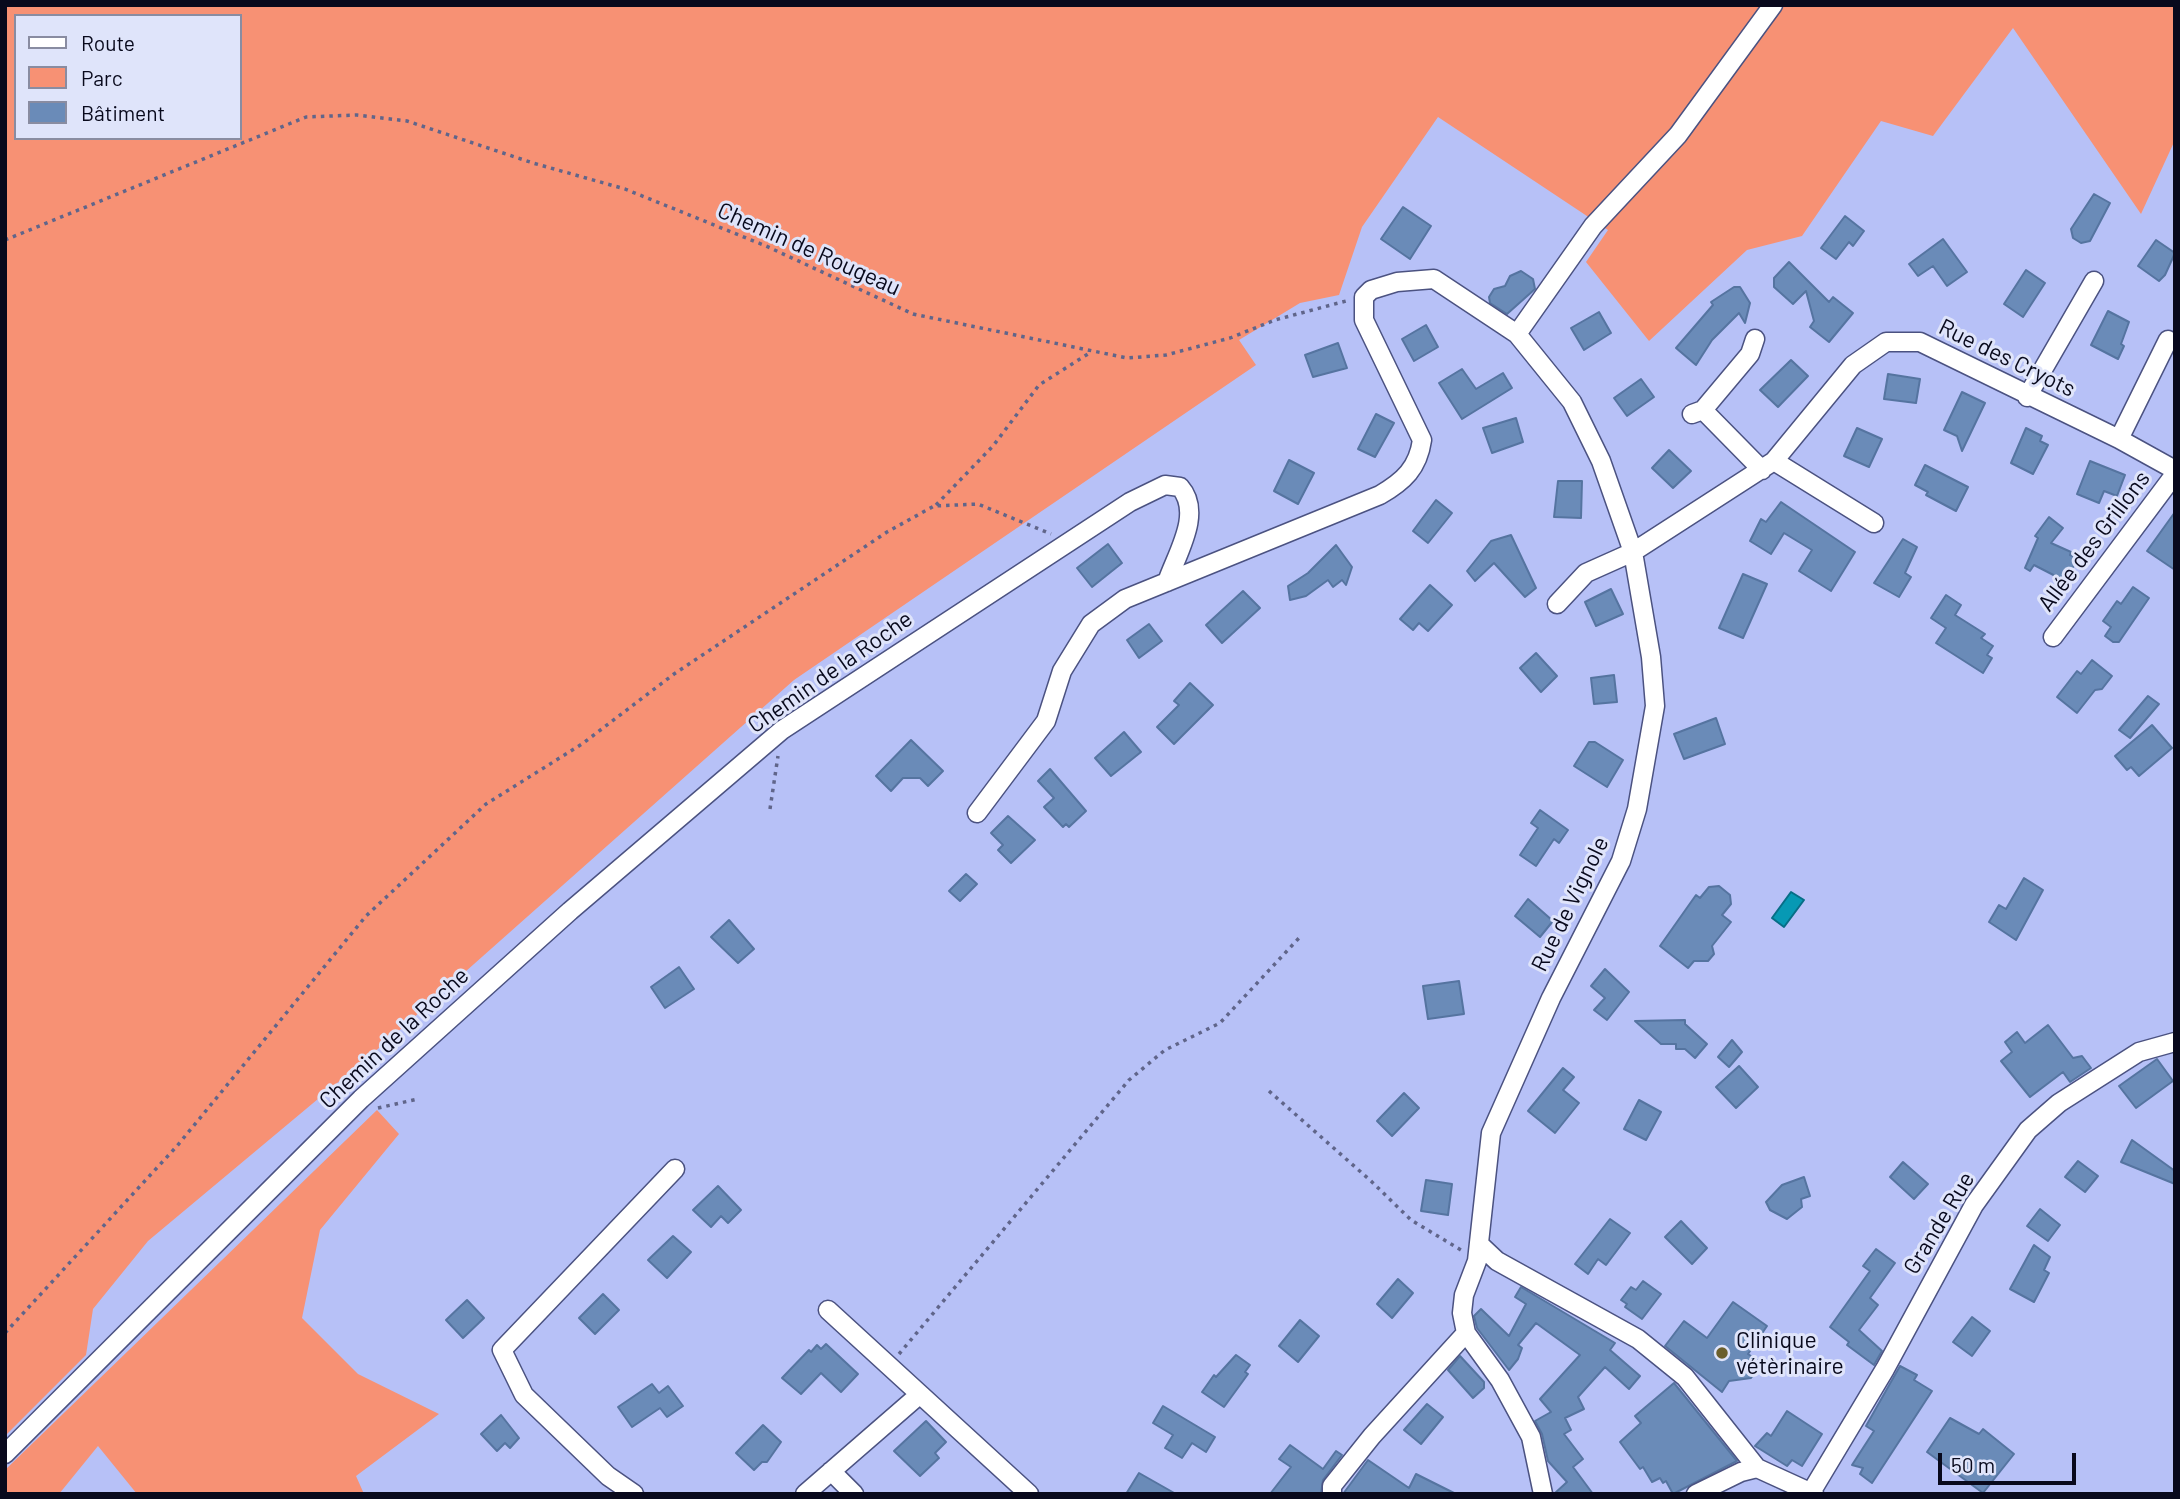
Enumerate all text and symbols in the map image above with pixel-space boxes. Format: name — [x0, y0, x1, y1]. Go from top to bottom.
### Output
legend — [14, 14, 242, 140]
text: Route — [81, 30, 135, 55]
text: Parc — [81, 65, 123, 90]
text: Bâtiment — [81, 100, 165, 125]
street label: Chemin de Rougeau — [713, 196, 905, 302]
street label: Rue des Cryots — [1934, 313, 2080, 403]
street label: Allée des Grillons — [2032, 465, 2156, 617]
street label: Chemin de la Roche — [742, 605, 918, 739]
street label: Rue de Vignole — [1525, 832, 1615, 976]
street label: Chemin de la Roche — [314, 962, 474, 1114]
street label: Grande Rue — [1898, 1167, 1980, 1279]
place label: Clinique vétèrinaire — [1736, 1326, 1844, 1380]
marker: Clinique vétèrinaire — [1714, 1345, 1730, 1361]
scale bar — [1942, 1440, 2080, 1484]
text: 50 m — [1951, 1452, 1995, 1477]

